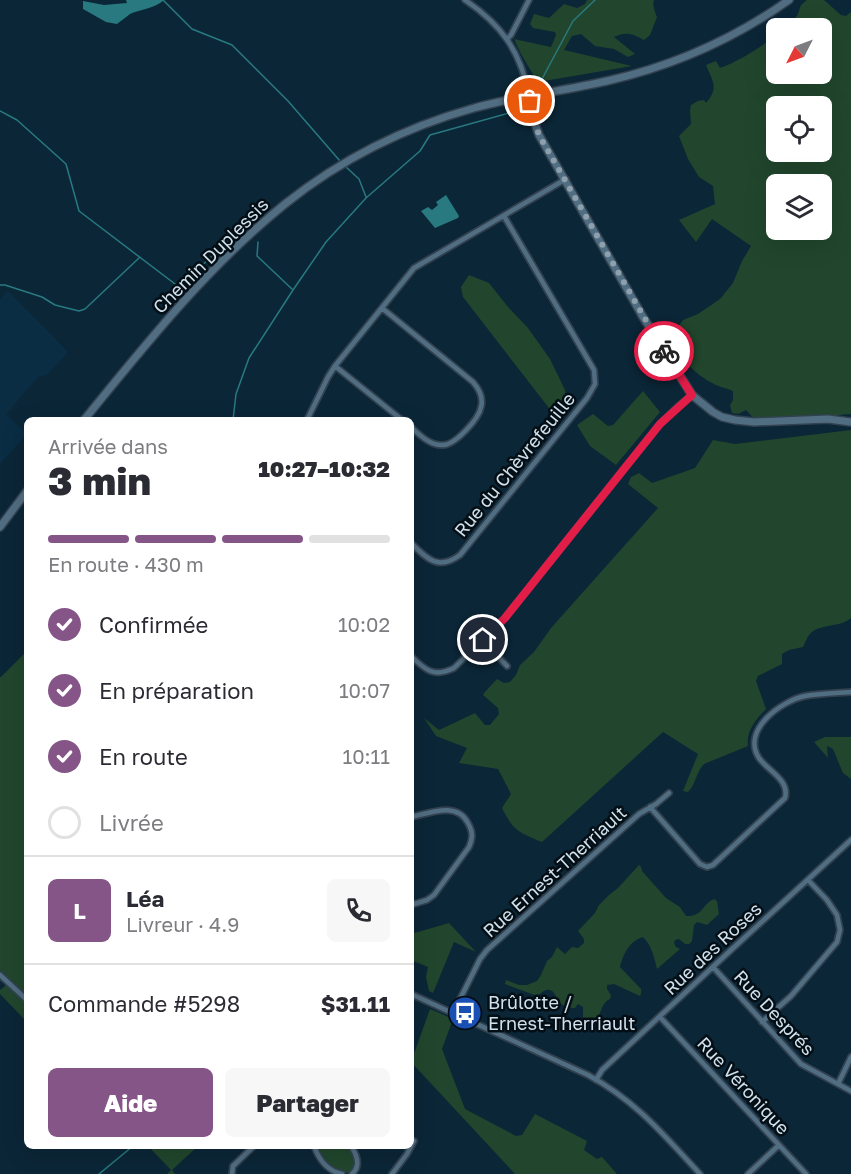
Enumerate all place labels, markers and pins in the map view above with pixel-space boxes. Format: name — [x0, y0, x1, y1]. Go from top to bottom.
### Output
pin — [504, 75, 555, 126]
pin — [457, 614, 508, 665]
place label: Brûlotte / Ernest-Therriault — [488, 991, 635, 1034]
bus stop icon: Brûlotte / Ernest-Therriault — [447, 995, 483, 1031]

